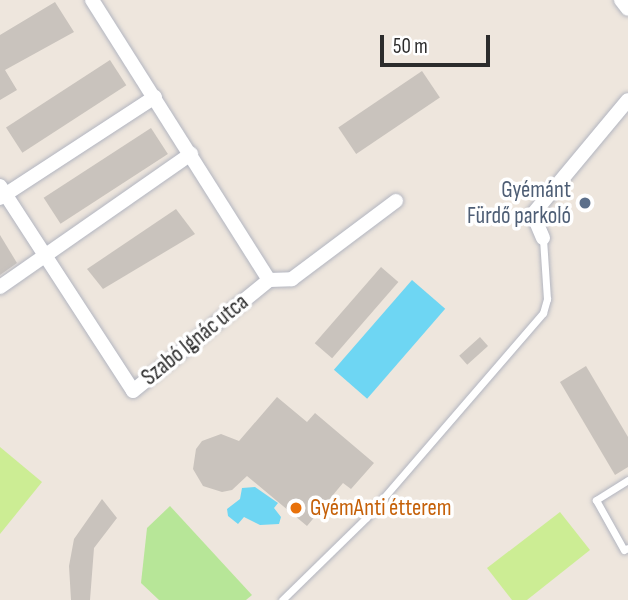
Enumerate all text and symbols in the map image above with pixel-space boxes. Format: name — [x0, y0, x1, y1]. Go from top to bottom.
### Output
scale bar — [383, 21, 493, 65]
text: 50 m — [393, 34, 428, 59]
place label: Gyémánt Fürdő parkoló — [467, 176, 571, 230]
marker: Gyémánt Fürdő parkoló — [577, 195, 593, 211]
street label: Szabó Ignác utca — [136, 289, 254, 391]
place label: GyémAnti étterem — [310, 494, 452, 522]
marker: GyémAnti étterem — [288, 500, 304, 516]

